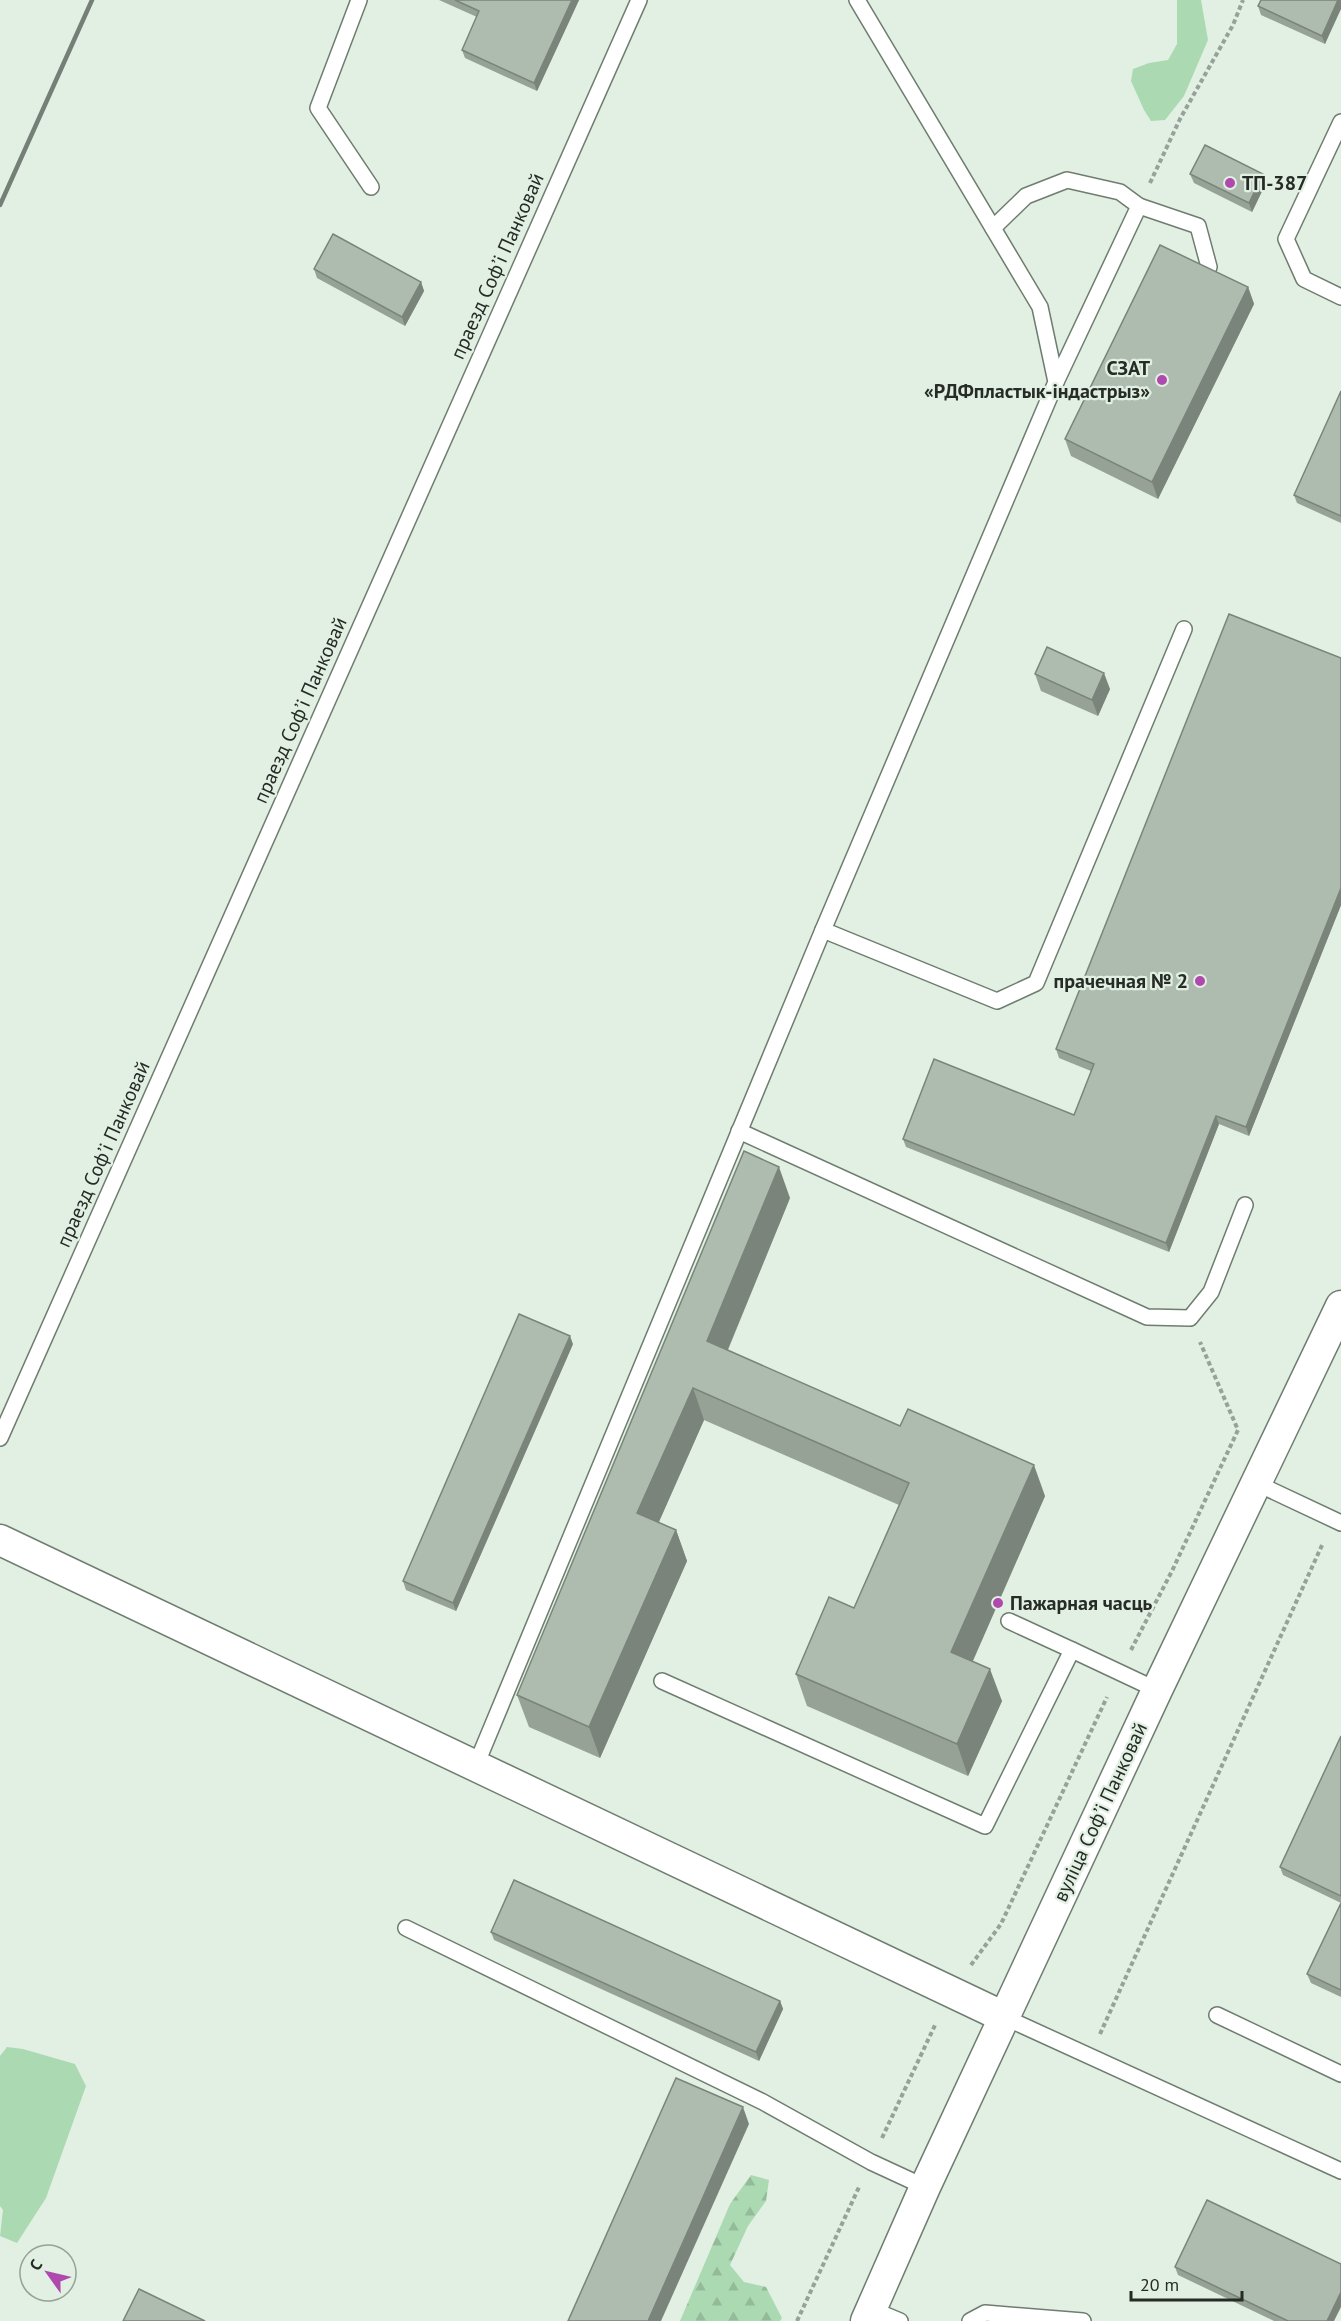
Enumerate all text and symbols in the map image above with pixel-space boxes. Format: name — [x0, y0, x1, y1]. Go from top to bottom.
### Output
street label: праезд Софʼі Панковай — [444, 169, 550, 363]
place label: ТП-387 — [1242, 170, 1307, 196]
marker: ТП-387 — [1223, 176, 1237, 190]
place label: СЗАТ «РДФпластык-індастрыз» — [924, 355, 1151, 404]
marker: СЗАТ «РДФпластык-індастрыз» — [1155, 373, 1169, 387]
street label: праезд Софʼі Панковай — [247, 613, 353, 807]
place label: прачечная № 2 — [1054, 968, 1188, 994]
marker: прачечная № 2 — [1193, 974, 1207, 988]
street label: праезд Софʼі Панковай — [50, 1057, 156, 1251]
place label: Пажарная часць — [1010, 1590, 1153, 1616]
marker: Пажарная часць — [991, 1596, 1005, 1610]
street label: вуліца Софʼі Панковай — [1047, 1718, 1153, 1906]
north arrow — [18, 2243, 78, 2303]
text: С — [25, 2255, 46, 2274]
scale bar — [1131, 2264, 1242, 2302]
text: 20 m — [1140, 2273, 1179, 2296]

